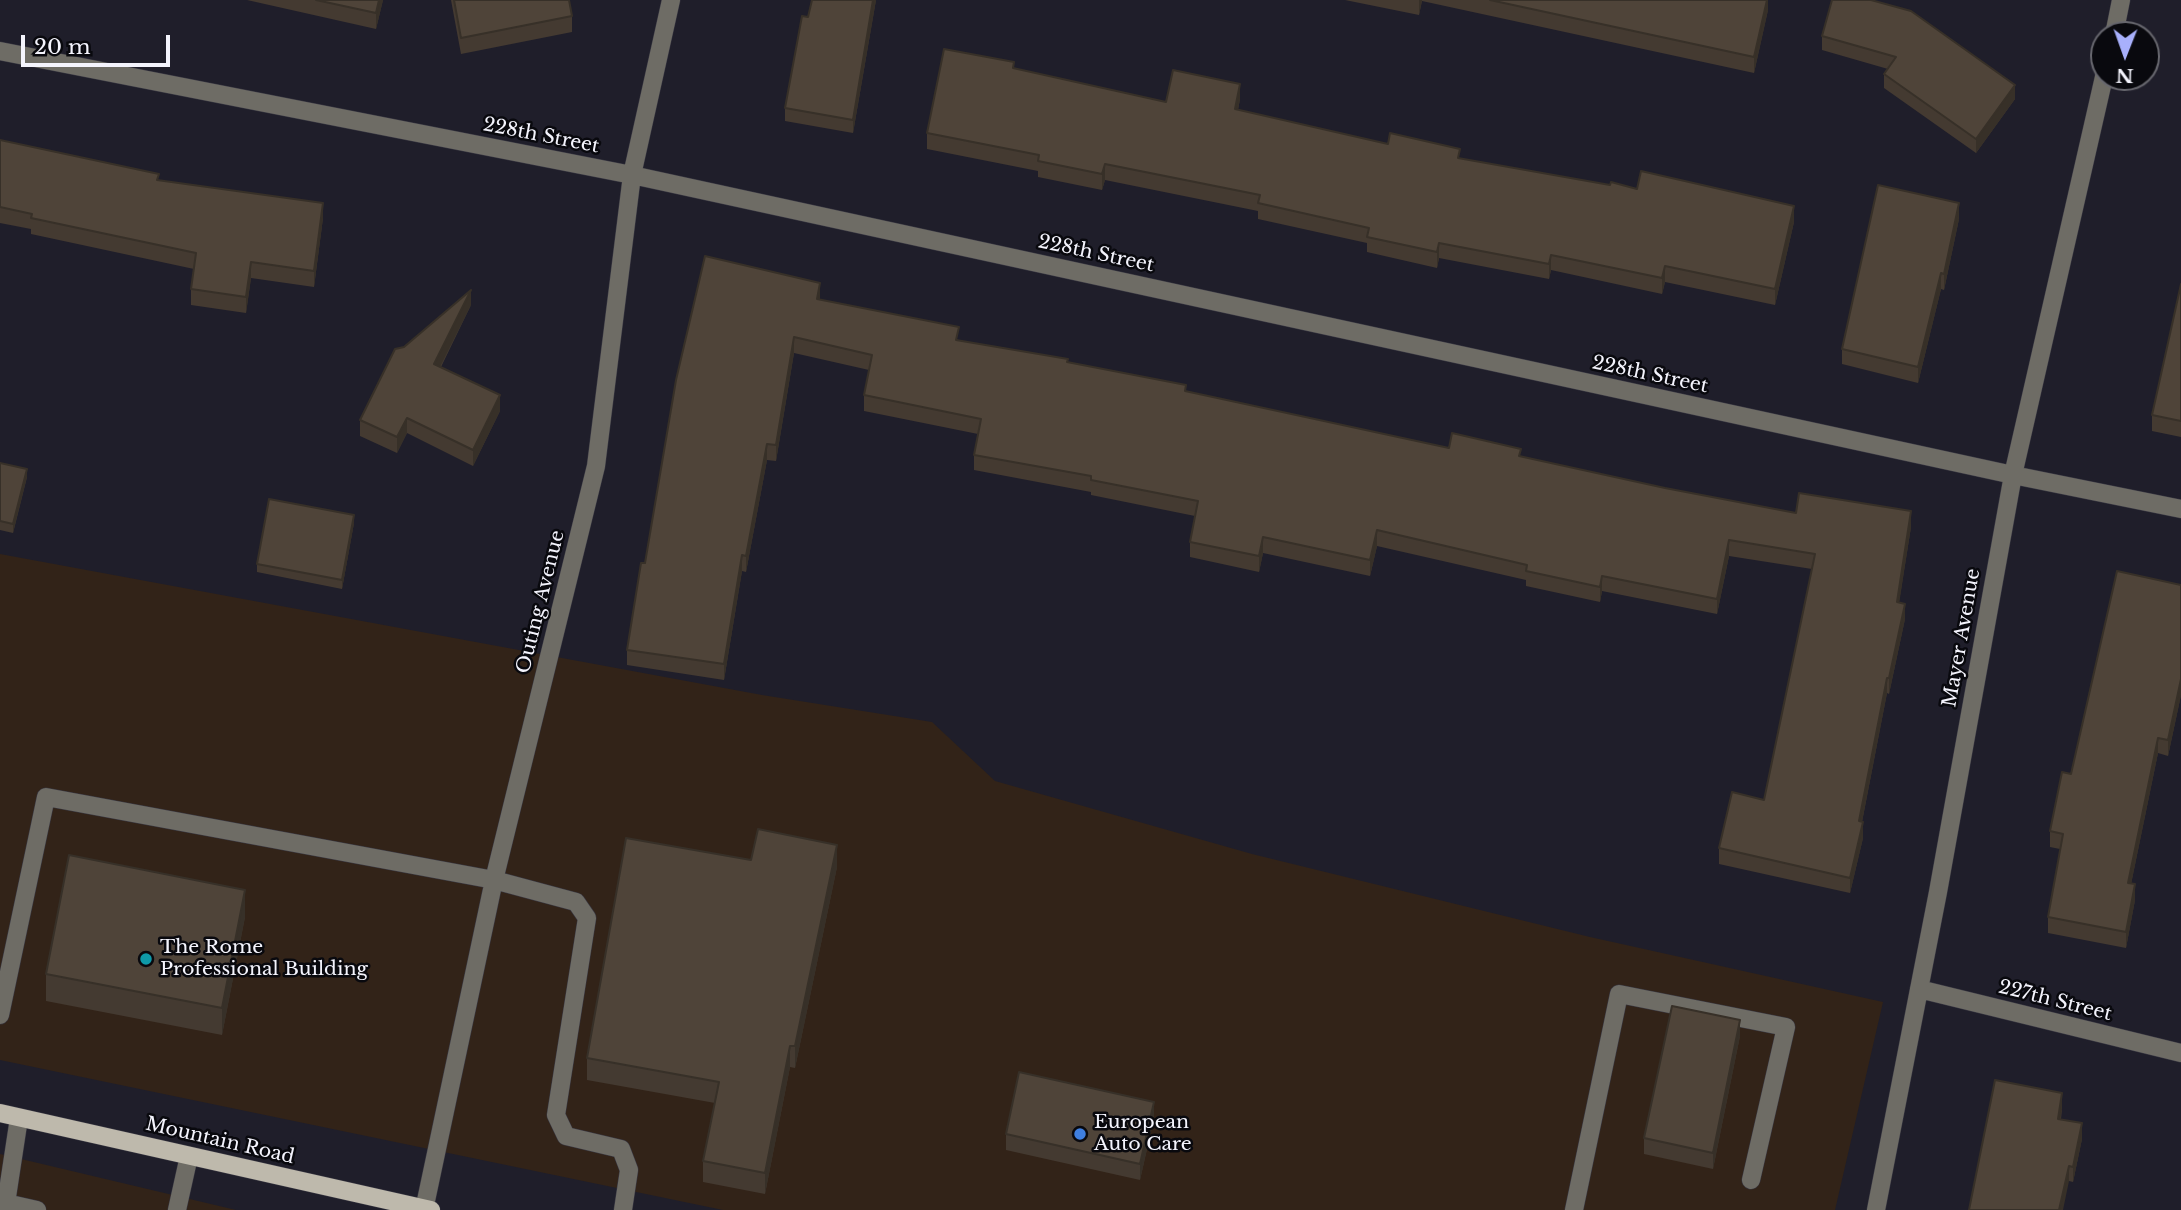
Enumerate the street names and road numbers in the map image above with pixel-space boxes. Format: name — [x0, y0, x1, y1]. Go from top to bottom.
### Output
street label: 228th Street — [481, 114, 601, 158]
street label: 228th Street — [1036, 231, 1156, 277]
street label: 228th Street — [1590, 352, 1710, 398]
street label: Outing Avenue — [512, 528, 570, 676]
street label: Mayer Avenue — [1939, 567, 1985, 709]
street label: 227th Street — [1996, 976, 2114, 1026]
street label: Mountain Road — [144, 1113, 296, 1169]

